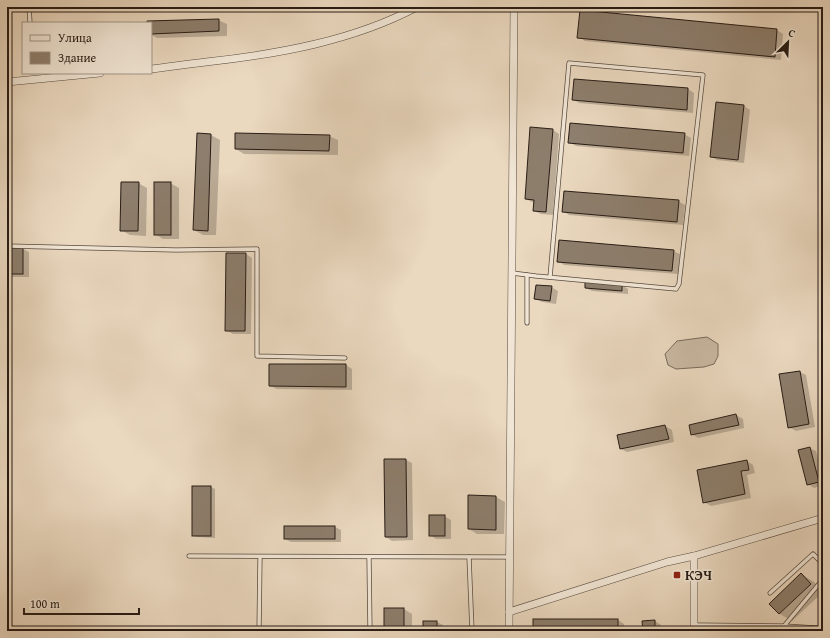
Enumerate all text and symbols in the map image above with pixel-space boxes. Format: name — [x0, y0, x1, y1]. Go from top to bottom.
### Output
legend — [22, 22, 152, 74]
north arrow — [768, 22, 808, 62]
text: С — [786, 24, 798, 41]
text: Улица — [58, 29, 92, 46]
text: Здание — [58, 49, 97, 66]
place label: КЭЧ — [685, 565, 712, 585]
marker: КЭЧ — [672, 570, 682, 580]
scale bar — [24, 590, 139, 616]
text: 100 m — [30, 595, 60, 612]

